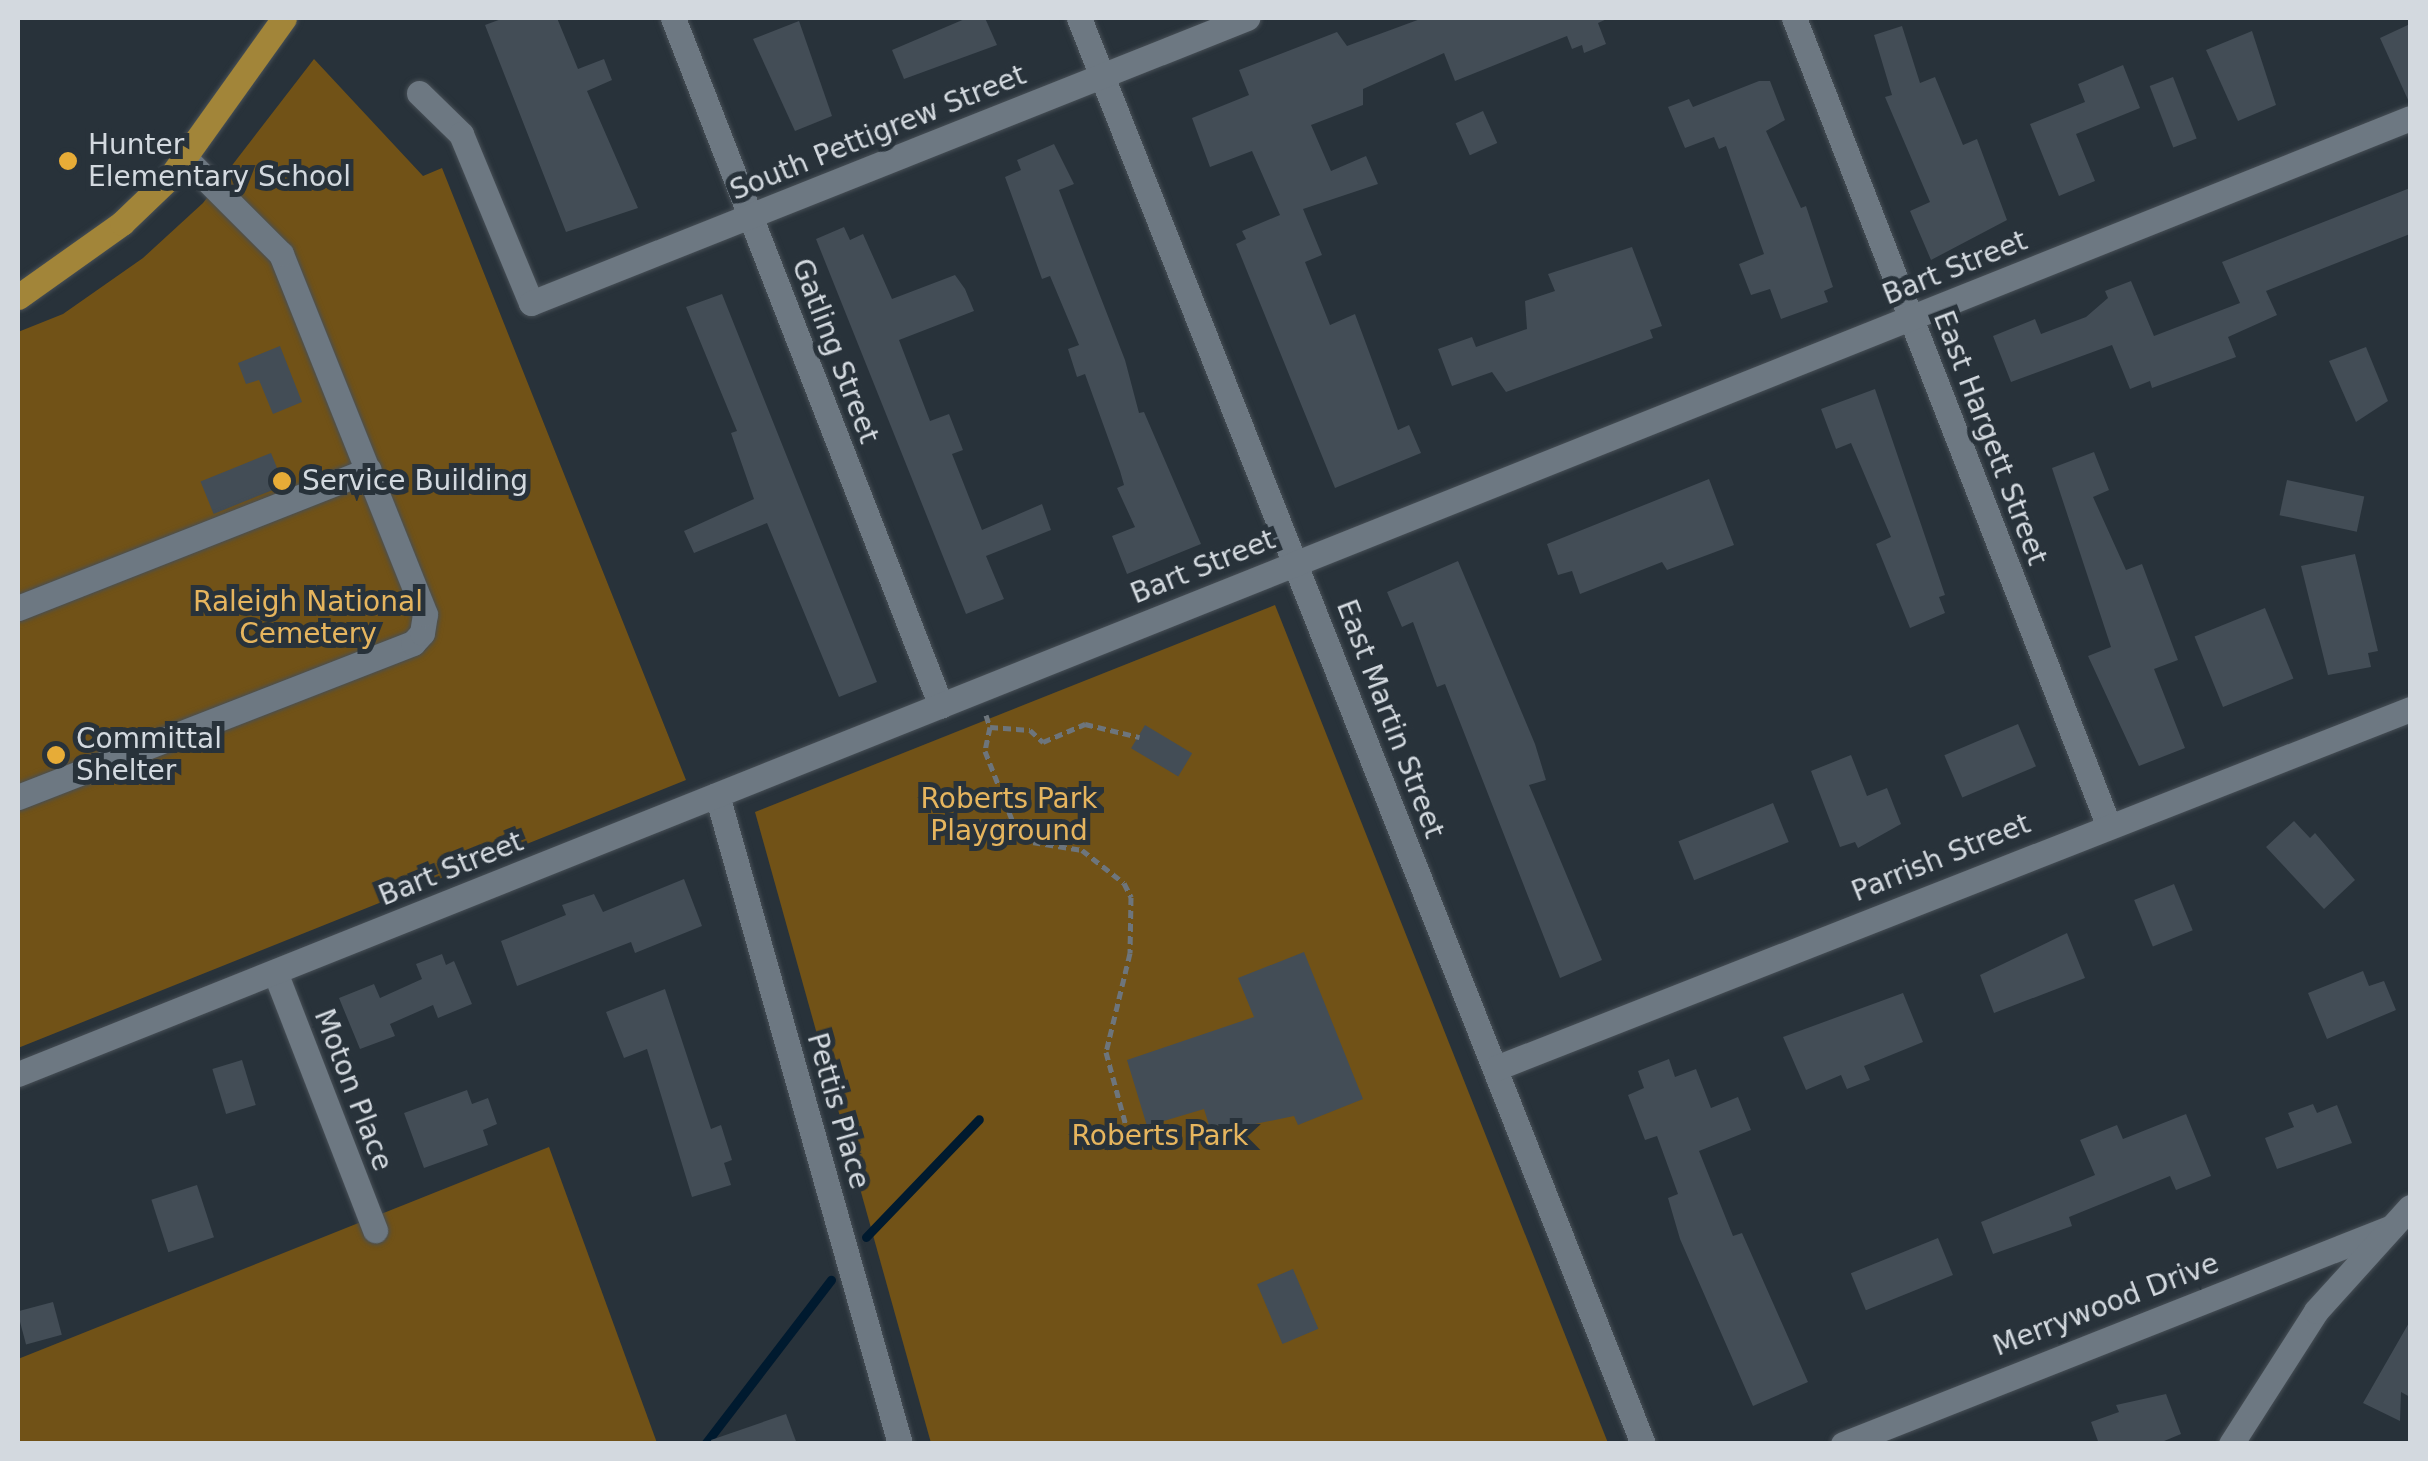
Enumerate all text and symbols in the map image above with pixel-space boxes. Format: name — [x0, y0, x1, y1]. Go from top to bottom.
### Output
street label: South Pettigrew Street — [725, 58, 1031, 208]
place label: Hunter Elementary School — [88, 128, 351, 194]
marker: Hunter Elementary School — [57, 150, 79, 172]
street label: Bart Street — [1878, 224, 2032, 312]
street label: Gatling Street — [784, 254, 886, 448]
street label: East Hargett Street — [1926, 306, 2054, 570]
place label: Service Building — [302, 464, 528, 498]
marker: Service Building — [271, 470, 293, 492]
street label: Bart Street — [1126, 523, 1280, 611]
park label: Raleigh National Cemetery — [193, 585, 423, 651]
street label: East Martin Street — [1329, 595, 1451, 843]
place label: Committal Shelter — [76, 722, 222, 788]
marker: Committal Shelter — [45, 744, 67, 766]
park label: Roberts Park Playground — [921, 782, 1097, 848]
street label: Parrish Street — [1847, 807, 2035, 909]
street label: Bart Street — [374, 825, 528, 913]
street label: Moton Place — [307, 1004, 399, 1176]
street label: Pettis Place — [800, 1029, 876, 1193]
park label: Roberts Park — [1072, 1119, 1248, 1153]
street label: Merrywood Drive — [1988, 1246, 2224, 1364]

